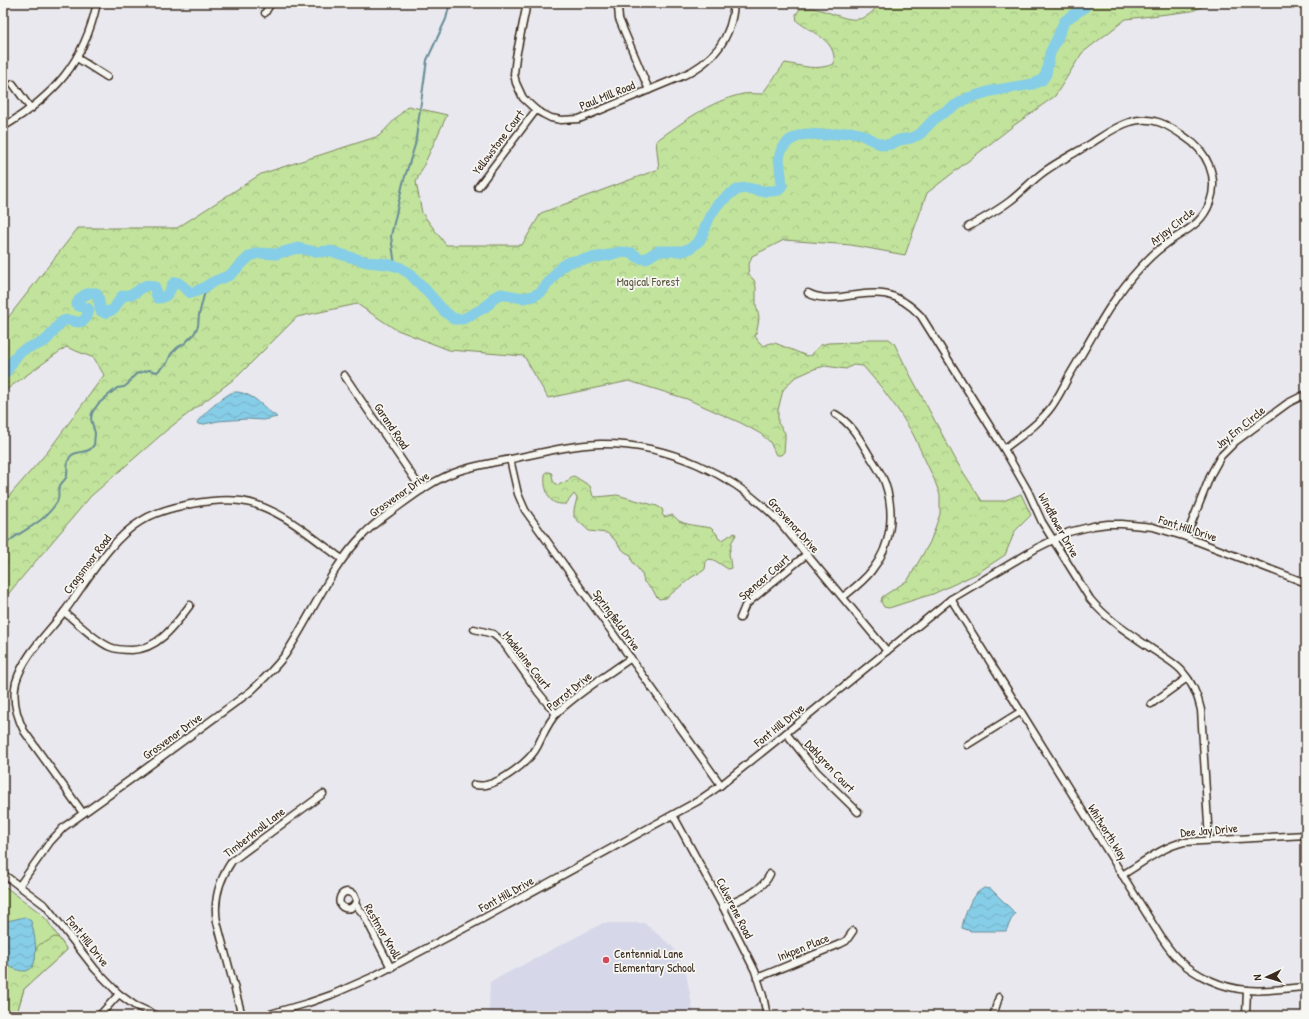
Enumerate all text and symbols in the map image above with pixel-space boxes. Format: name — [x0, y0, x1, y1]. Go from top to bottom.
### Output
street label: Paul Mill Road — [577, 76, 638, 114]
street label: Yellowstone Court — [468, 105, 529, 178]
street label: Arjay Circle — [1146, 203, 1198, 249]
park label: Magical Forest — [617, 273, 680, 290]
street label: Garand Road — [370, 400, 414, 453]
street label: Jay Em Circle — [1211, 401, 1269, 452]
street label: Grosvenor Drive — [366, 467, 433, 521]
street label: Windflower Drive — [1034, 490, 1084, 561]
street label: Grosvenor Drive — [764, 493, 824, 557]
street label: Font Hill Drive — [1156, 510, 1220, 545]
street label: Cragsmoor Road — [59, 530, 115, 597]
street label: Spencer Court — [735, 549, 794, 604]
street label: Springfield Drive — [589, 586, 645, 654]
street label: Madelaine Court — [499, 627, 556, 693]
street label: Parrot Drive — [543, 667, 596, 715]
street label: Font Hill Drive — [749, 699, 808, 751]
street label: Grosvenor Drive — [139, 709, 205, 763]
street label: Dahlgren Court — [801, 736, 859, 797]
street label: Whitworth Way — [1084, 801, 1132, 863]
street label: Timberknoll Lane — [220, 803, 288, 861]
street label: Dee Jay Drive — [1180, 819, 1239, 841]
street label: Font Hill Drive — [475, 872, 537, 917]
street label: Culverene Road — [712, 875, 758, 942]
street label: Restmor Knoll — [360, 900, 406, 962]
street label: Font Hill Drive — [62, 911, 113, 970]
street label: Inkpen Place — [775, 929, 832, 965]
place label: Centennial Lane Elementary School — [614, 945, 696, 976]
marker: Centennial Lane Elementary School — [601, 955, 611, 965]
north arrow — [1247, 957, 1287, 997]
text: N — [1250, 974, 1264, 981]

